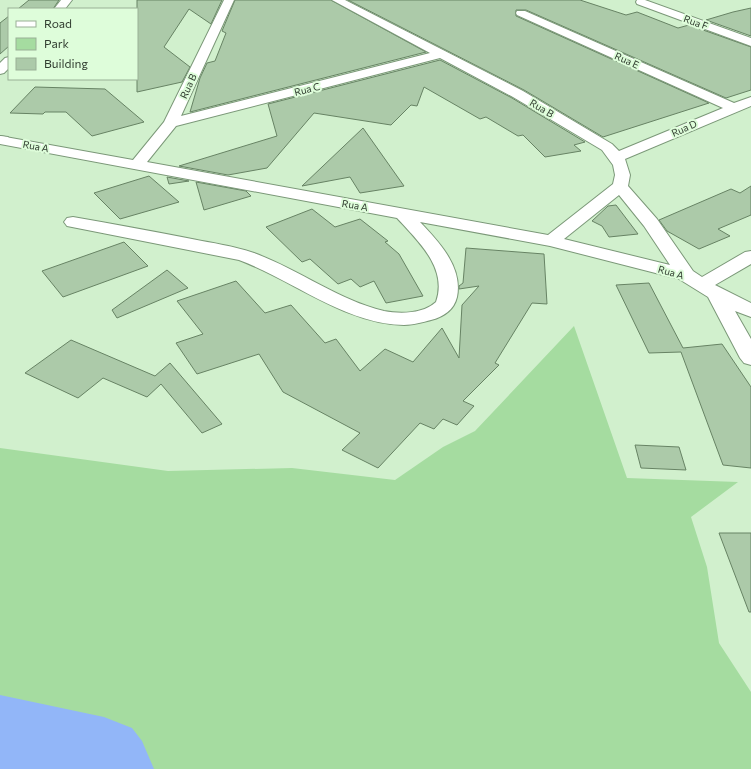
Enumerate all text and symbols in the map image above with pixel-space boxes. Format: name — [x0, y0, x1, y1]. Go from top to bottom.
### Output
legend — [8, 8, 138, 80]
street label: Rua F — [682, 12, 710, 32]
text: Road — [44, 16, 72, 30]
text: Park — [44, 36, 70, 50]
street label: Rua E — [613, 49, 641, 71]
text: Building — [44, 56, 88, 70]
street label: Rua B — [177, 71, 199, 100]
street label: Rua C — [293, 80, 321, 98]
street label: Rua B — [528, 96, 557, 120]
street label: Rua D — [669, 117, 699, 139]
street label: Rua A — [22, 138, 50, 154]
street label: Rua A — [341, 197, 369, 213]
street label: Rua A — [657, 263, 685, 281]

